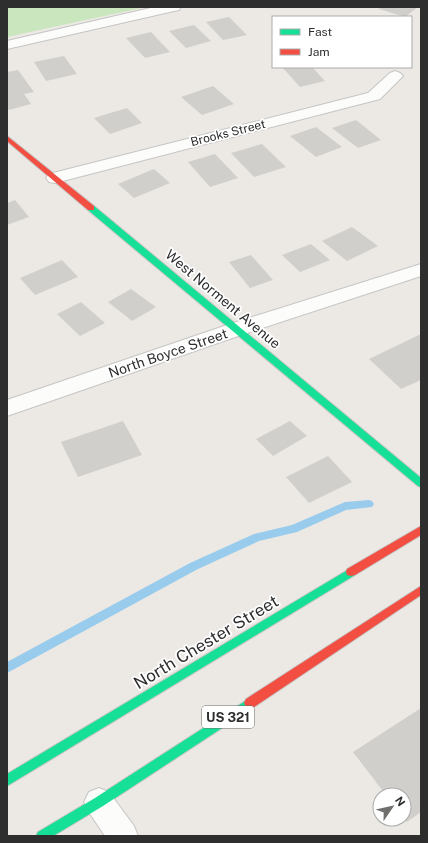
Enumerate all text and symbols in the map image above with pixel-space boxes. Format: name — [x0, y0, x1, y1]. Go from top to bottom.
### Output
legend — [272, 16, 412, 68]
text: Fast — [308, 25, 333, 39]
text: Jam — [308, 45, 330, 59]
street label: Brooks Street — [189, 117, 267, 149]
street label: West Norment Avenue — [162, 246, 284, 352]
street label: North Boyce Street — [106, 325, 230, 381]
street label: North Chester Street — [130, 591, 282, 693]
road number: US 321 — [202, 706, 254, 728]
north arrow — [372, 787, 412, 827]
text: N — [393, 794, 408, 808]

